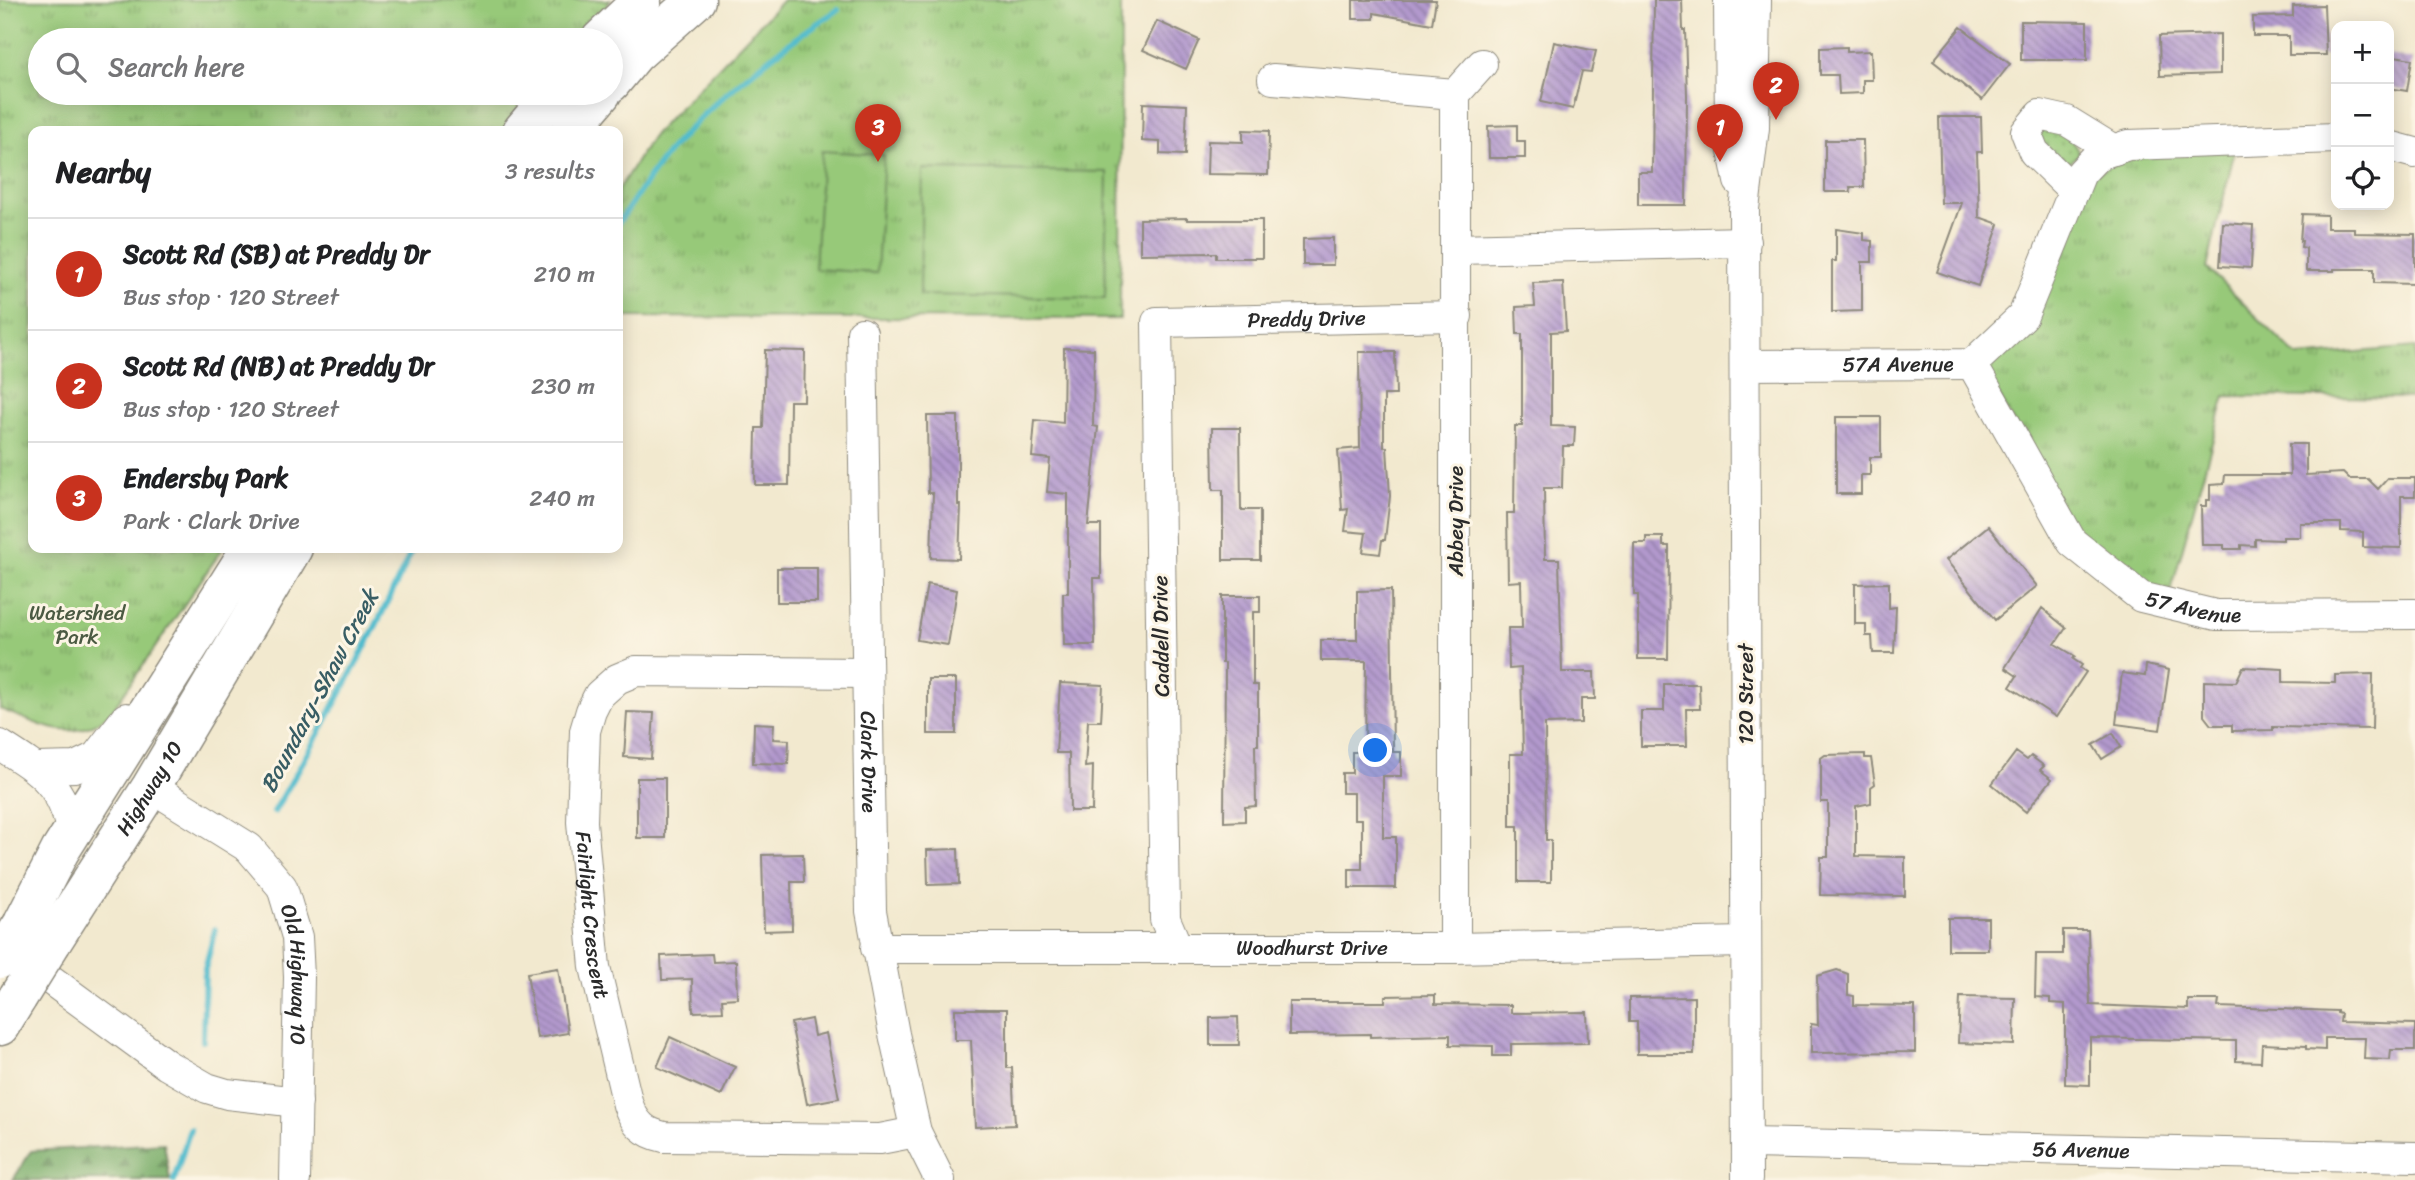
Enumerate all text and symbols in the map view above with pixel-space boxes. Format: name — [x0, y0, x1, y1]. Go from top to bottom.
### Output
map controls — [2331, 21, 2394, 210]
button: + — [2331, 21, 2394, 84]
search box — [28, 28, 623, 105]
text: Search here — [108, 44, 245, 90]
icon: search — [52, 48, 90, 86]
pin: 2 — [1753, 62, 1799, 120]
button: − — [2331, 84, 2394, 147]
pin: 3 — [855, 104, 901, 162]
pin: 1 — [1697, 104, 1743, 162]
text: Nearby — [56, 145, 151, 199]
button: locate — [2331, 147, 2394, 210]
text: 3 results — [505, 151, 595, 192]
text: Scott Rd (SB) at Preddy Dr — [123, 231, 430, 277]
text: 1 — [74, 254, 84, 295]
text: 210 m — [534, 254, 595, 295]
text: Bus stop · 120 Street — [123, 277, 339, 318]
street label: Preddy Drive — [1247, 299, 1366, 339]
text: Scott Rd (NB) at Preddy Dr — [123, 343, 434, 389]
street label: 57A Avenue — [1842, 345, 1954, 384]
text: 2 — [72, 366, 86, 407]
text: 230 m — [531, 366, 595, 407]
text: Bus stop · 120 Street — [123, 389, 339, 430]
text: Endersby Park — [123, 455, 288, 501]
street label: Abbey Drive — [1437, 466, 1475, 577]
text: 3 — [73, 478, 85, 519]
text: 240 m — [529, 478, 595, 519]
text: Park · Clark Drive — [123, 501, 300, 542]
street label: Caddell Drive — [1141, 575, 1181, 697]
water label: Boundary-Shaw Creek — [248, 580, 392, 800]
street label: 57 Avenue — [2141, 580, 2241, 634]
park label: Watershed Park — [29, 594, 127, 656]
street label: 120 Street — [1727, 642, 1765, 744]
street label: Clark Drive — [849, 711, 888, 813]
street label: Highway 10 — [105, 733, 193, 844]
your location — [1358, 733, 1392, 767]
street label: Fairlight Crescent — [564, 829, 621, 1003]
street label: Old Highway 10 — [269, 899, 318, 1046]
street label: Woodhurst Drive — [1236, 929, 1388, 967]
street label: 56 Avenue — [2032, 1130, 2130, 1170]

